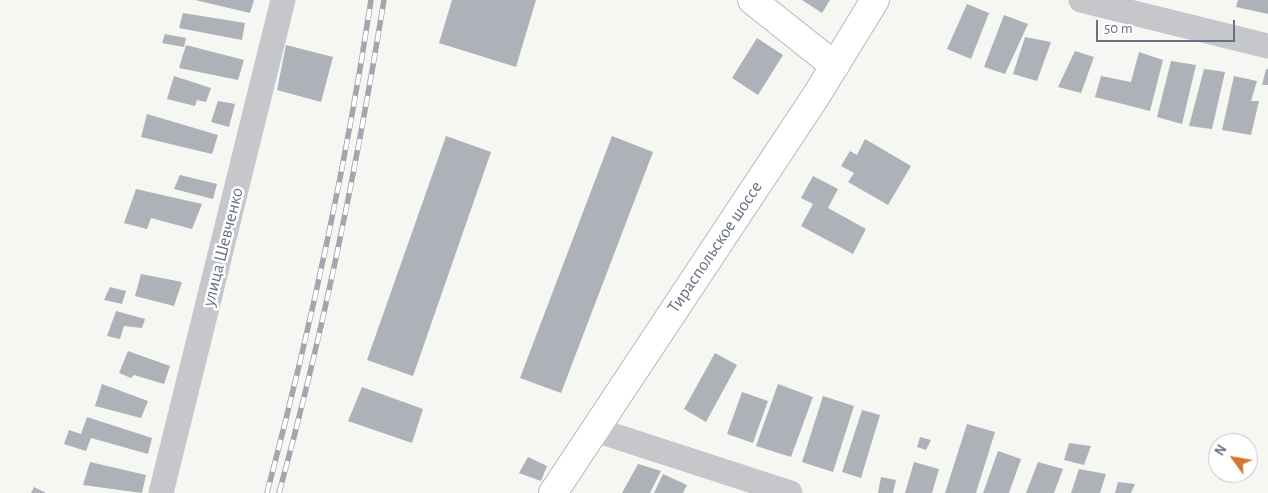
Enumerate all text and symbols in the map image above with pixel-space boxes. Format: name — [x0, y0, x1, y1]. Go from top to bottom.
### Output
scale bar — [1098, 10, 1237, 42]
text: 50 m — [1104, 21, 1133, 36]
street label: Тираспольское шоссе — [663, 177, 767, 317]
street label: улица Шевченко — [198, 185, 248, 309]
north arrow — [1208, 433, 1258, 483]
text: N — [1213, 443, 1230, 458]

